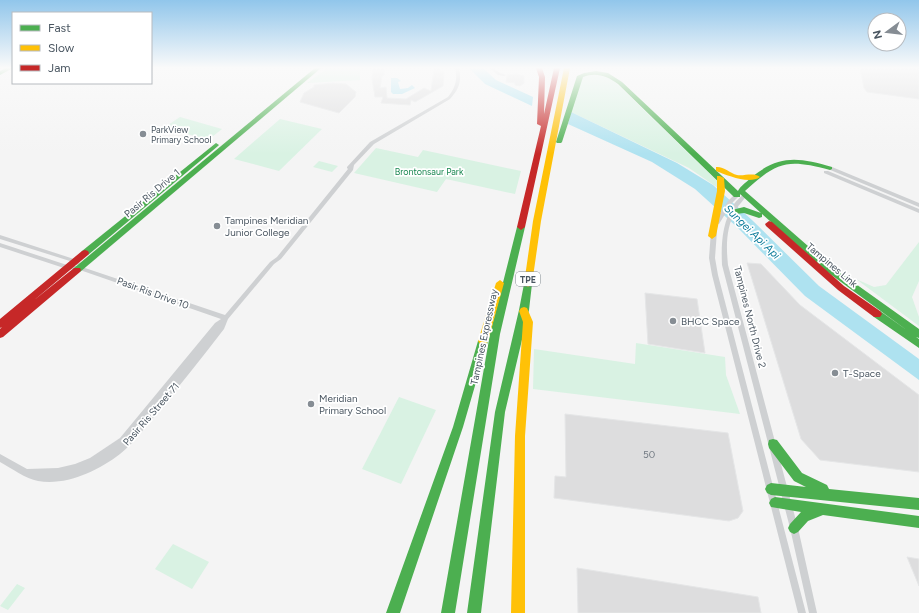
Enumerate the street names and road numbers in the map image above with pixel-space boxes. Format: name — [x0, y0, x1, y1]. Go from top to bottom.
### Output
street label: Pasir Ris Drive 1 — [121, 166, 183, 220]
street label: Tampines Link — [804, 240, 860, 290]
street label: Tampines North Drive 2 — [731, 265, 769, 369]
road number: TPE — [516, 272, 540, 286]
street label: Pasir Ris Drive 10 — [115, 274, 191, 312]
street label: Tampines Expressway — [467, 287, 501, 386]
street label: Pasir Ris Street 71 — [120, 380, 182, 448]

